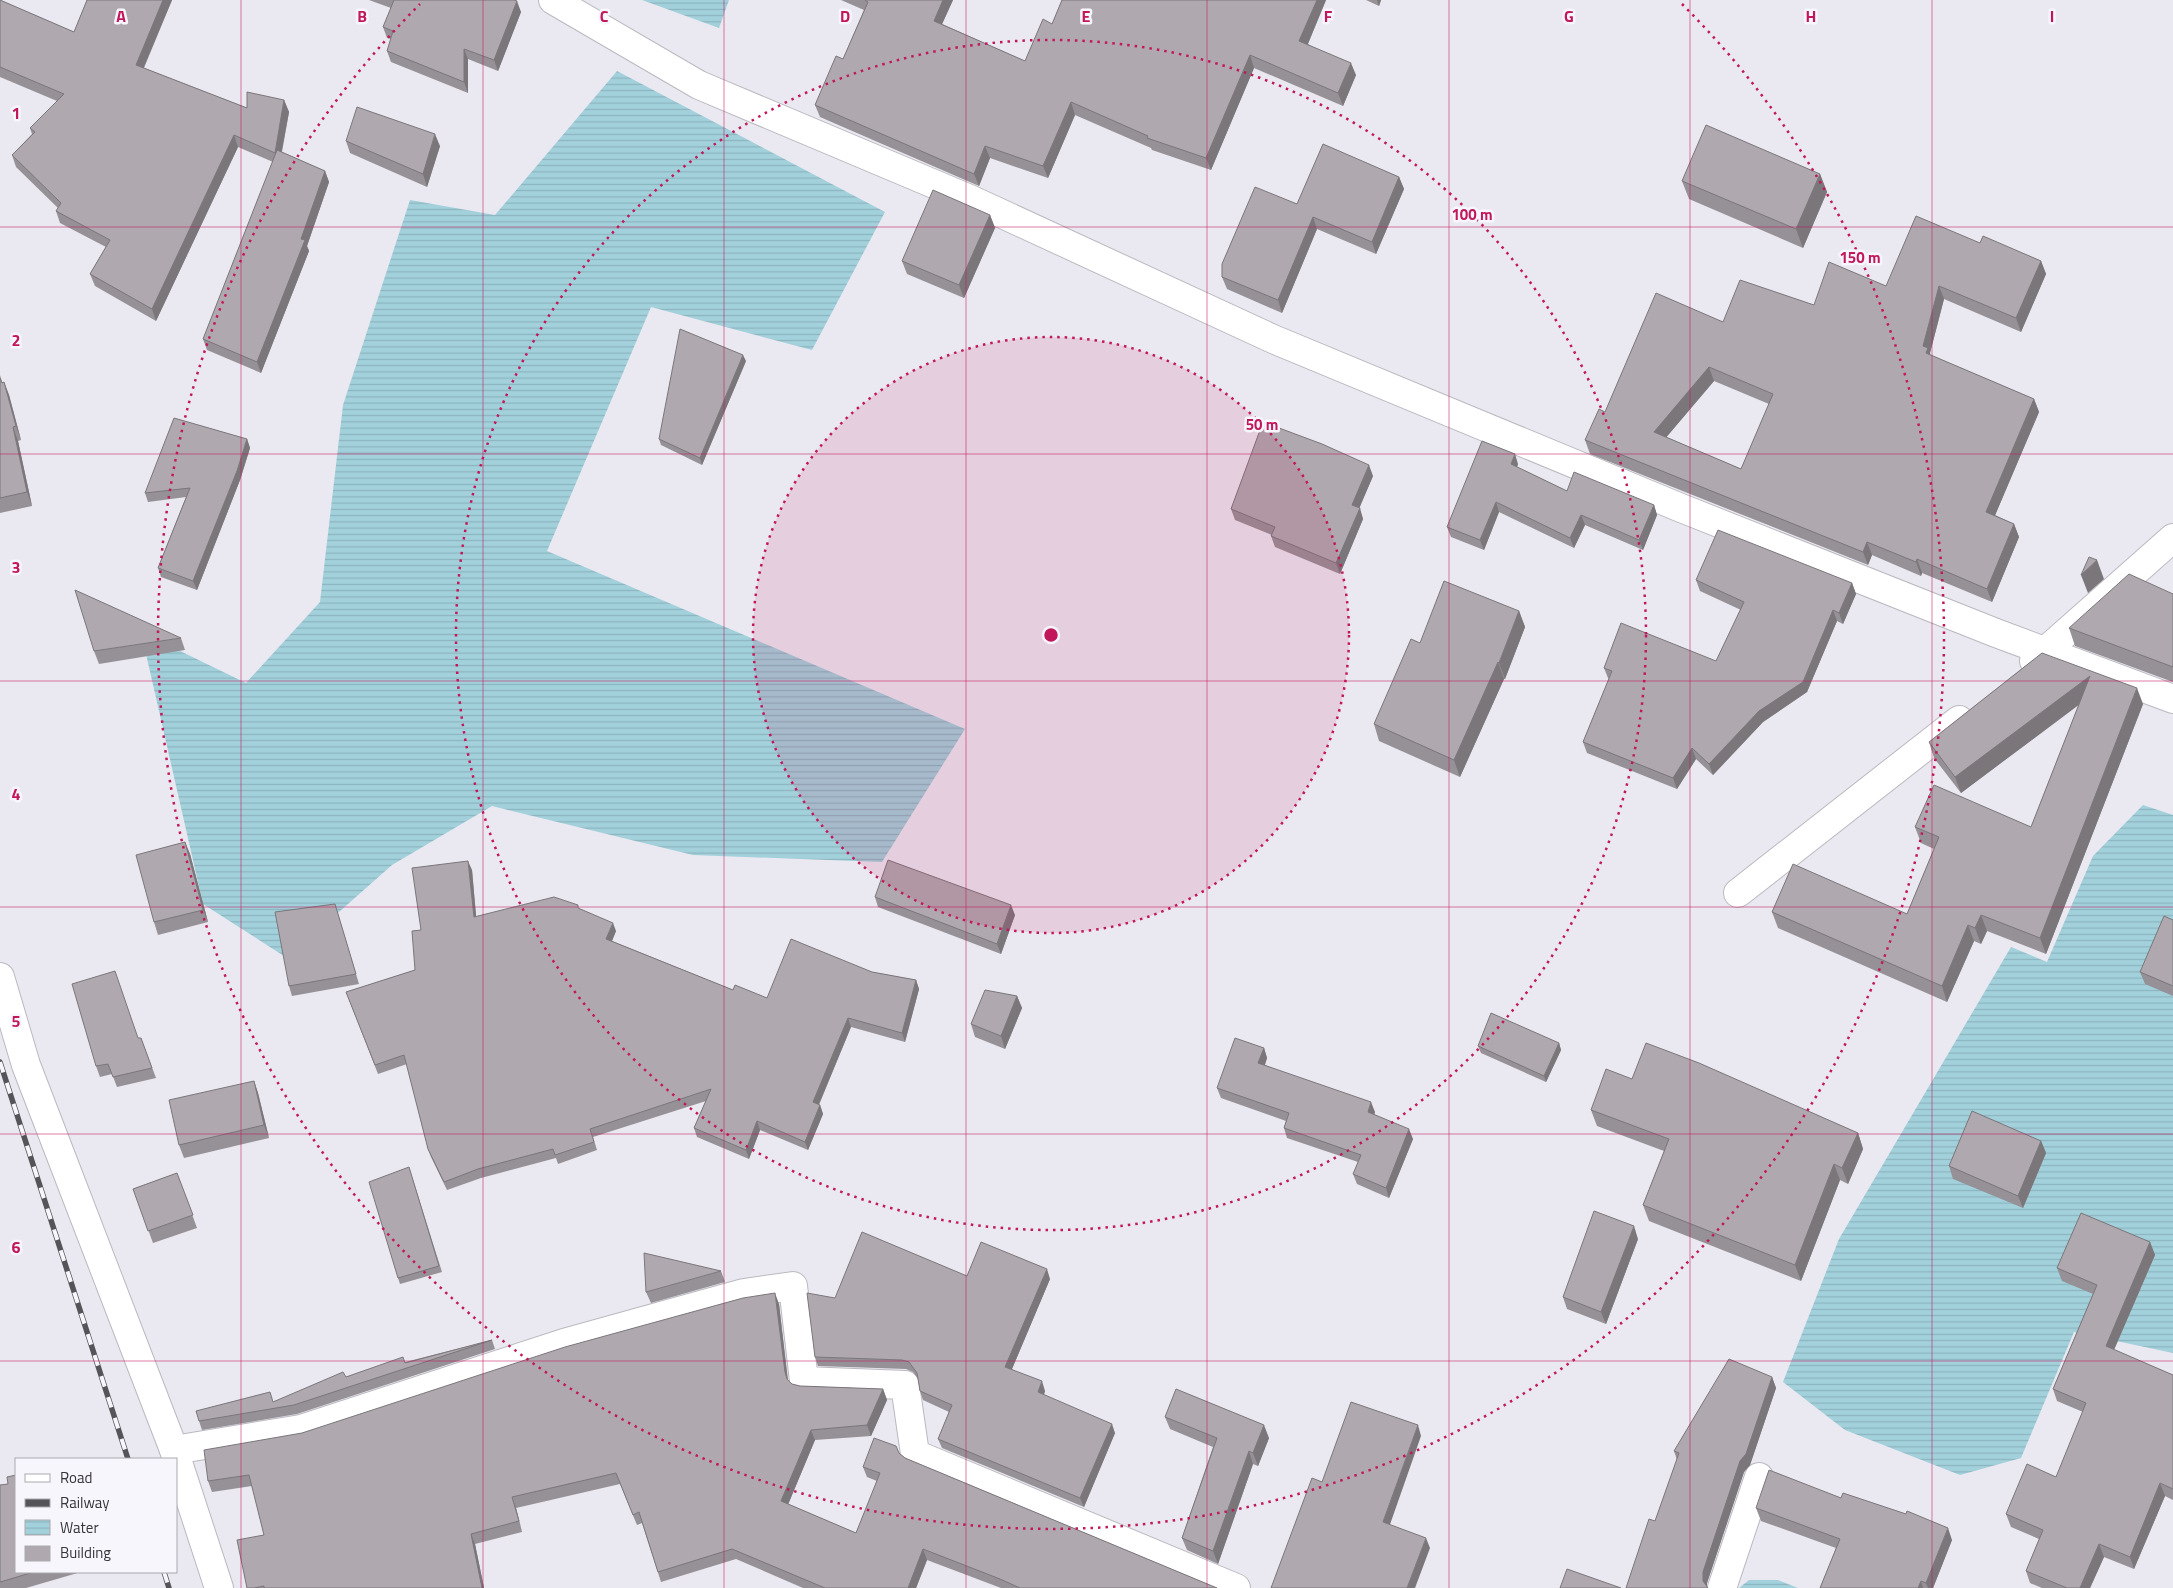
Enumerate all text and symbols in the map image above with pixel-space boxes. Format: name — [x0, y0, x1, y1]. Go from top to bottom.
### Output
text: A — [116, 4, 126, 28]
text: B — [357, 4, 367, 28]
text: C — [600, 4, 609, 28]
text: D — [840, 4, 850, 28]
text: E — [1082, 4, 1091, 28]
text: F — [1324, 4, 1333, 28]
text: G — [1564, 4, 1574, 28]
text: H — [1806, 4, 1816, 28]
text: I — [2050, 4, 2054, 28]
text: 1 — [12, 101, 20, 125]
text: 100 m — [1451, 203, 1493, 226]
text: 150 m — [1839, 246, 1881, 269]
text: 2 — [12, 328, 20, 352]
text: 50 m — [1246, 413, 1278, 436]
text: 3 — [12, 555, 20, 579]
centre of rings — [1042, 626, 1060, 644]
text: 4 — [12, 782, 21, 806]
text: 5 — [12, 1009, 21, 1033]
text: 6 — [12, 1235, 21, 1259]
legend — [15, 1458, 178, 1573]
text: Road — [60, 1466, 92, 1489]
text: Railway — [60, 1491, 110, 1514]
text: Water — [60, 1516, 99, 1539]
text: Building — [60, 1541, 111, 1564]

